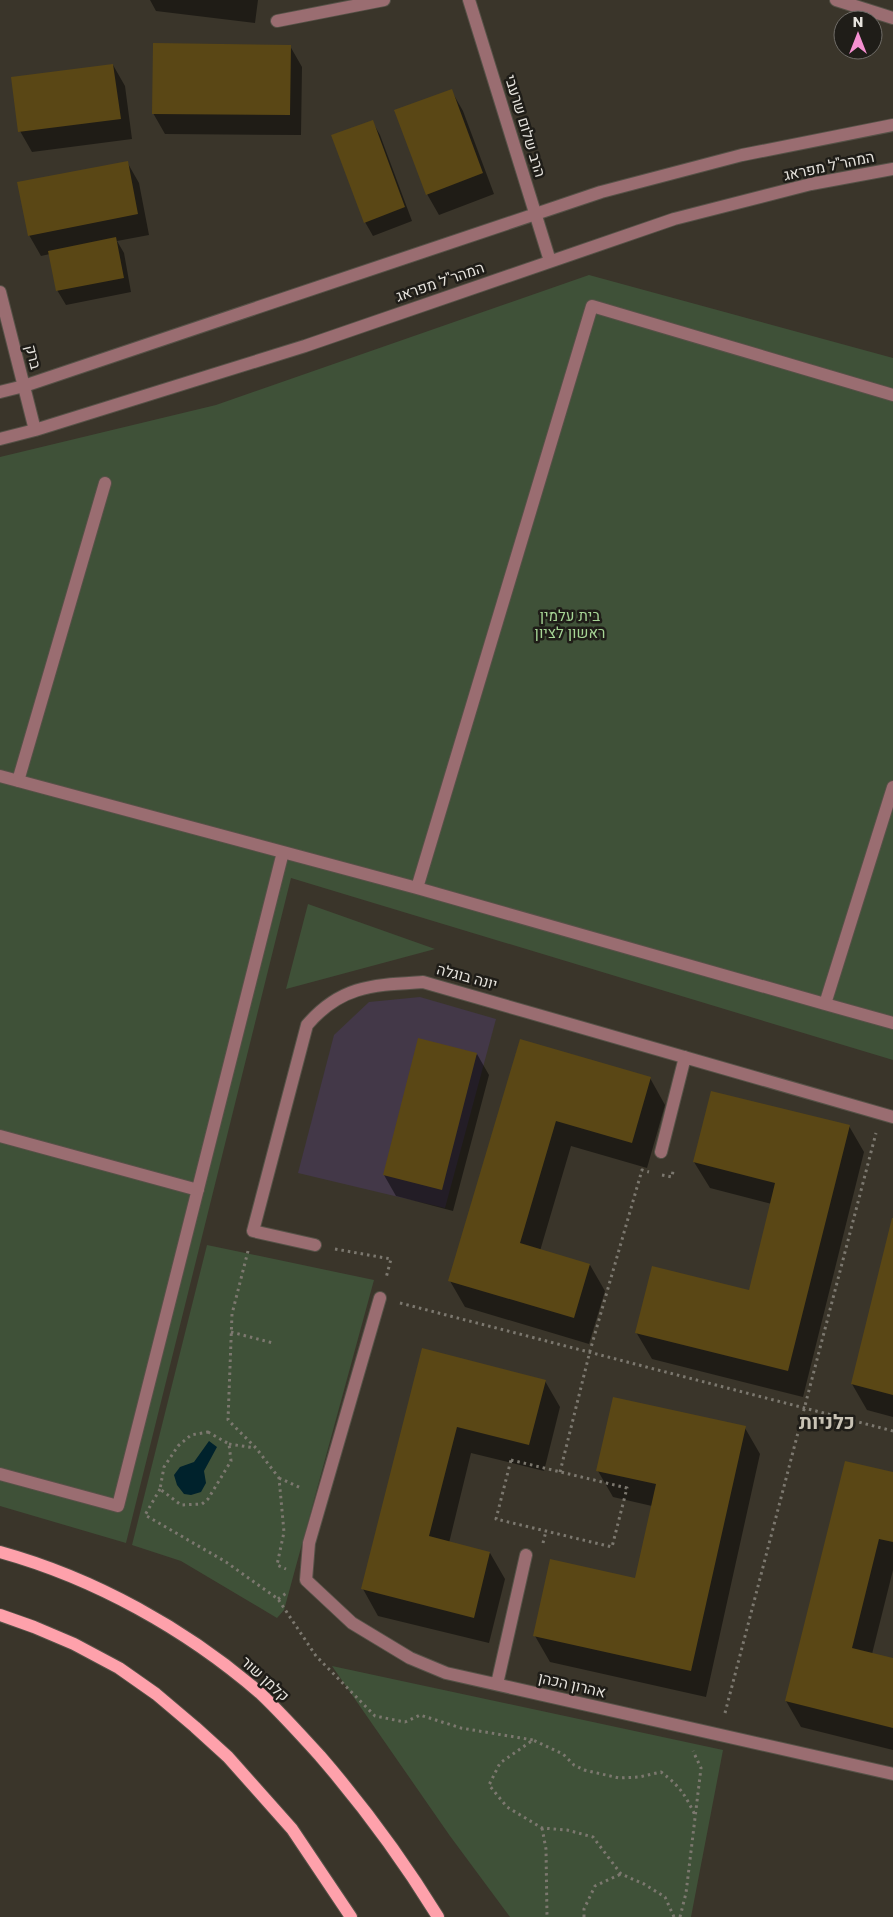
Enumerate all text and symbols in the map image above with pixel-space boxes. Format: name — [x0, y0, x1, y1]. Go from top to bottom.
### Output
north arrow — [833, 10, 883, 60]
text: N — [853, 12, 863, 32]
street label: הרב שלום שרעבי — [500, 72, 551, 180]
street label: המהר"ל מפראג — [782, 146, 876, 185]
street label: המהר"ל מפראג — [393, 257, 487, 306]
street label: ברק — [20, 342, 47, 371]
park label: בית עלמין ראשון לציון — [535, 605, 605, 643]
street label: יונה בוגלה — [435, 958, 500, 995]
district label: כלניות — [799, 1408, 855, 1436]
street label: קלמן שור — [237, 1651, 294, 1706]
street label: אהרון הכהן — [536, 1667, 608, 1702]

